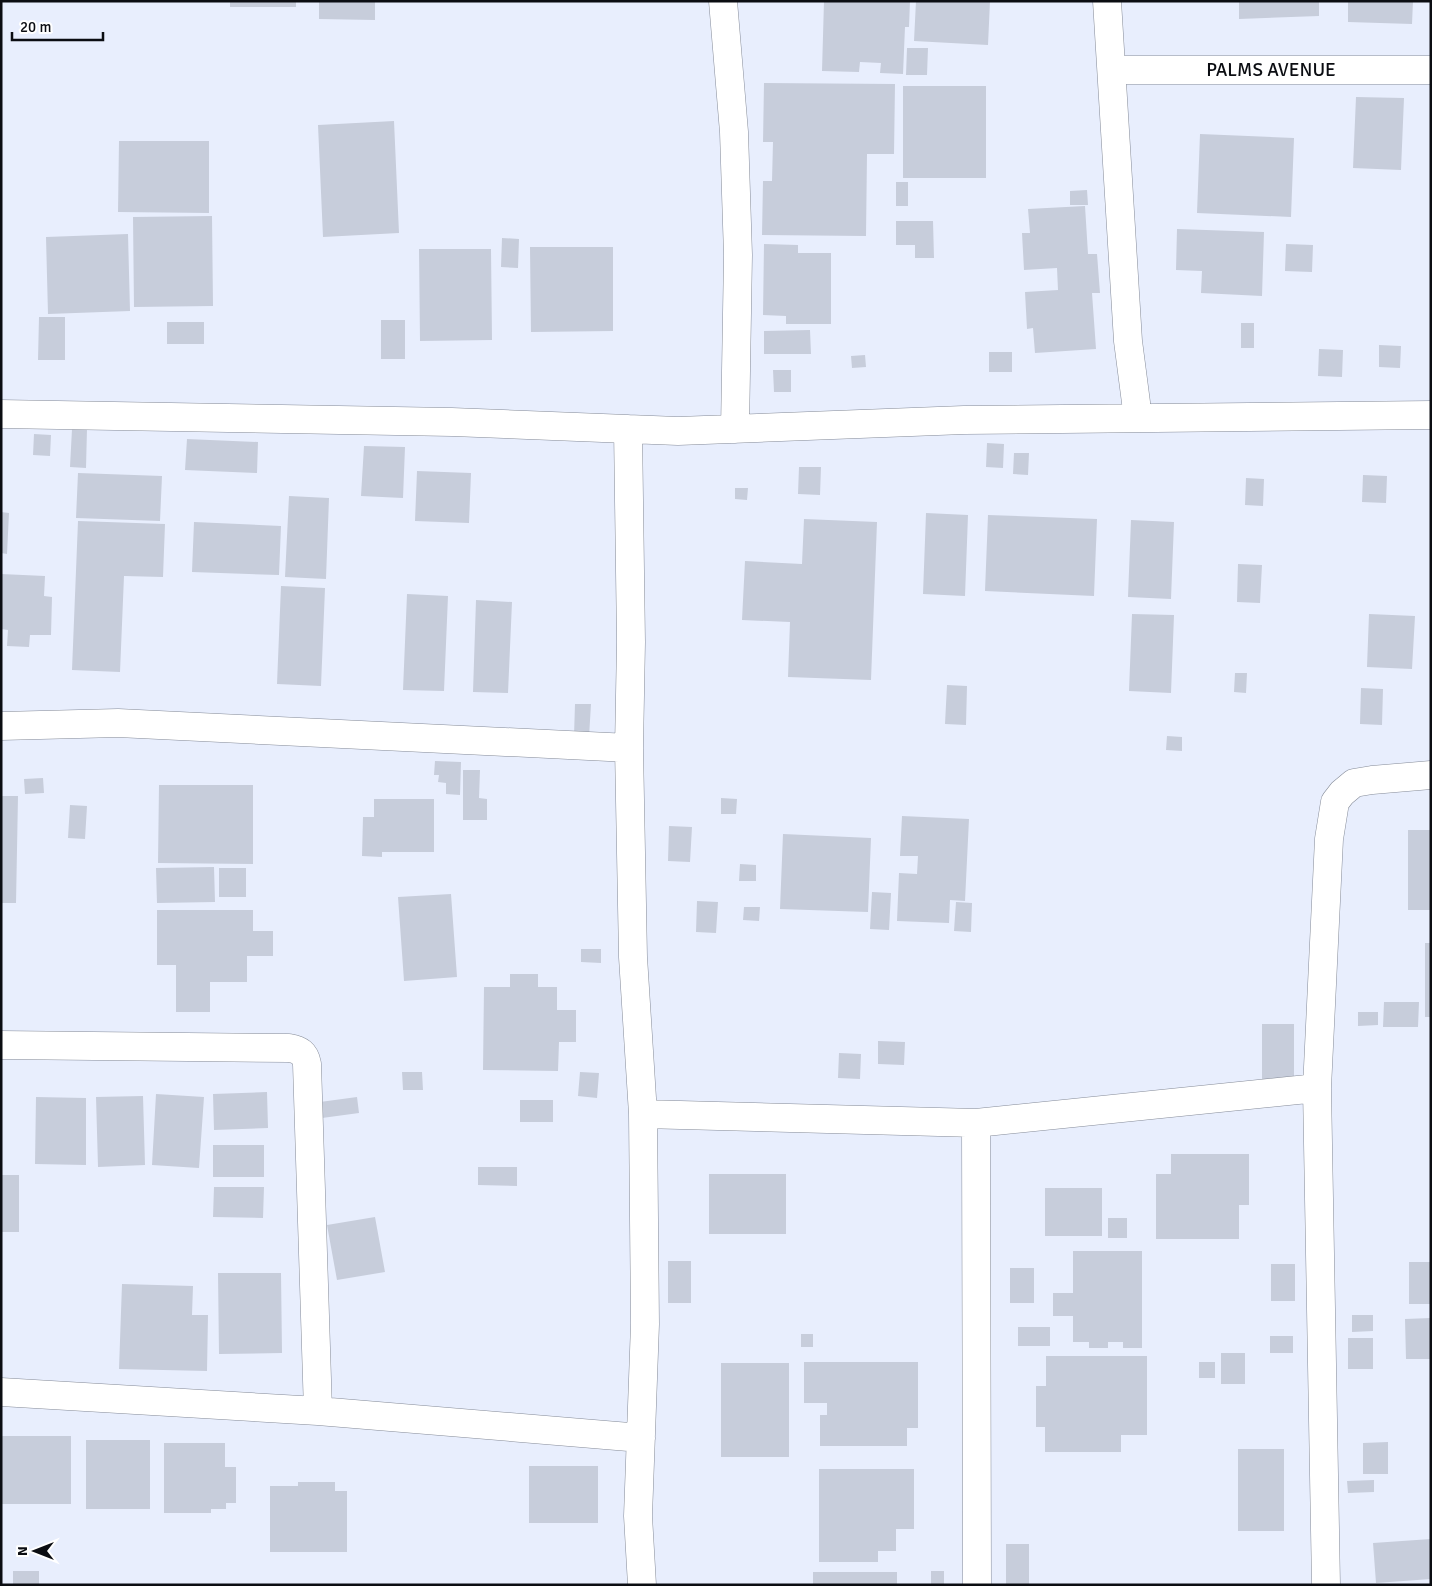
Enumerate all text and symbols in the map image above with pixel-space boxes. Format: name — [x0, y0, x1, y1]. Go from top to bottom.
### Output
scale bar — [12, 10, 104, 42]
text: 20 m — [20, 18, 51, 36]
street label: PALMS AVENUE — [1206, 58, 1336, 82]
north arrow — [10, 1526, 60, 1576]
text: N — [14, 1546, 31, 1556]

